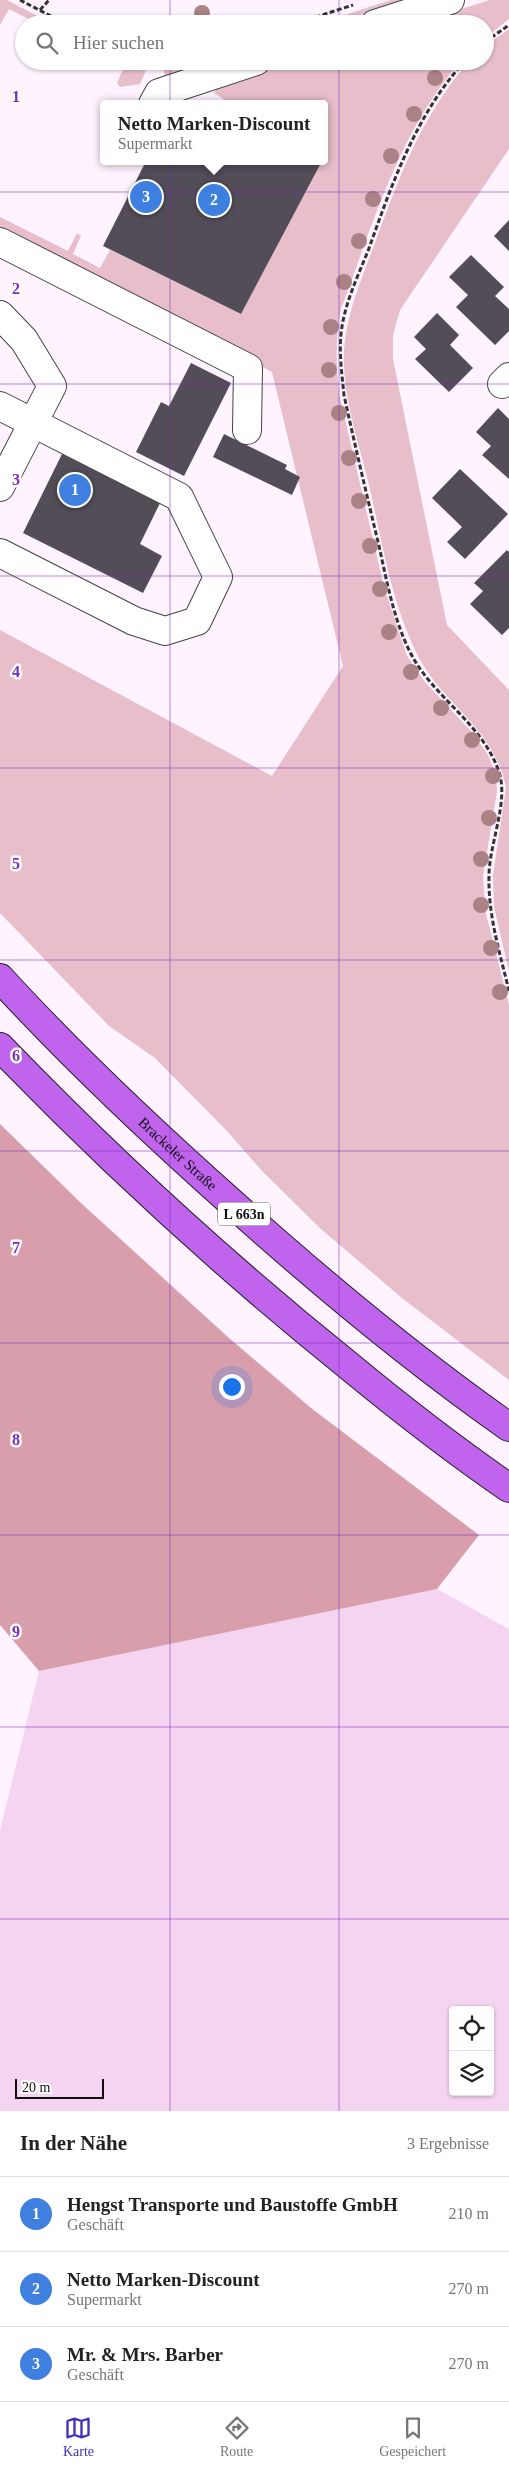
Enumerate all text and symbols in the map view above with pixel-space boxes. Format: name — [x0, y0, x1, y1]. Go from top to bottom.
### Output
search box — [15, 15, 494, 70]
icon: search — [33, 29, 61, 57]
text: Hier suchen — [73, 32, 164, 53]
text: 1 — [12, 88, 20, 105]
popup — [100, 100, 328, 165]
text: Netto Marken-Discount — [118, 113, 310, 134]
text: Supermarkt — [118, 135, 192, 152]
pin: 3 — [130, 178, 162, 216]
pin: 2 — [198, 181, 230, 219]
text: 2 — [12, 280, 20, 297]
text: 3 — [12, 471, 20, 488]
pin: 1 — [59, 471, 91, 509]
text: 4 — [12, 663, 20, 680]
text: 5 — [12, 855, 20, 872]
text: 6 — [12, 1047, 20, 1064]
street label: Brackeler Straße — [135, 1114, 220, 1194]
road number: L 663n — [218, 1202, 270, 1226]
text: 7 — [12, 1239, 20, 1256]
your location — [219, 1374, 245, 1400]
text: 8 — [12, 1431, 20, 1448]
text: 9 — [12, 1623, 20, 1640]
map controls — [449, 2006, 494, 2096]
button: locate — [449, 2006, 494, 2051]
button: layers — [449, 2051, 494, 2096]
scale bar — [15, 2076, 104, 2099]
text: 20 m — [22, 2080, 50, 2095]
text: In der Nähe — [20, 2131, 127, 2155]
text: 3 Ergebnisse — [407, 2135, 489, 2152]
text: Hengst Transporte und Baustoffe GmbH — [67, 2194, 398, 2215]
text: 1 — [32, 2205, 40, 2222]
text: 210 m — [449, 2205, 489, 2222]
text: Geschäft — [67, 2216, 124, 2233]
text: Netto Marken-Discount — [67, 2269, 260, 2290]
text: 2 — [32, 2280, 40, 2297]
text: 270 m — [449, 2280, 489, 2297]
text: Supermarkt — [67, 2291, 142, 2308]
text: Mr. & Mrs. Barber — [67, 2344, 223, 2365]
text: 3 — [32, 2355, 40, 2372]
text: 270 m — [449, 2355, 489, 2372]
text: Geschäft — [67, 2366, 124, 2383]
tab: Karte — [63, 2414, 94, 2460]
tab: Route — [220, 2414, 253, 2460]
tab: Gespeichert — [379, 2414, 446, 2460]

